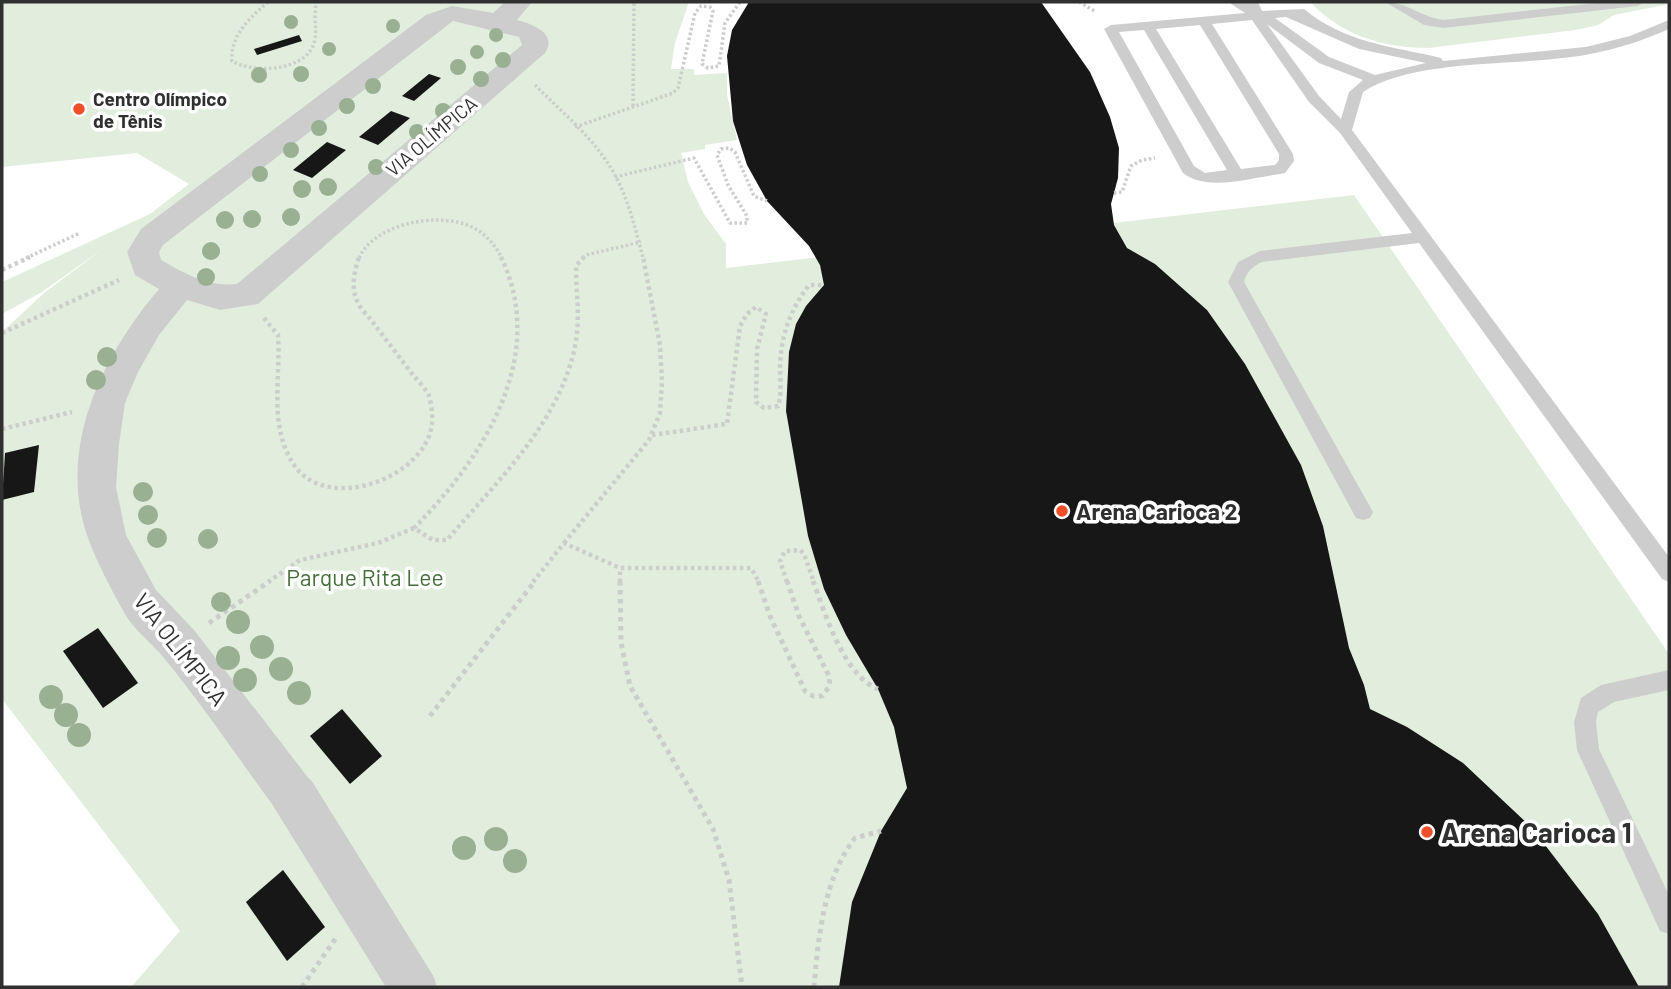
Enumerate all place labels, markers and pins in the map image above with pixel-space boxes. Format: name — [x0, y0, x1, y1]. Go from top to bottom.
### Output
place label: Centro Olímpico de Tênis — [93, 87, 227, 132]
marker: Centro Olímpico de Tênis — [71, 101, 87, 117]
place label: Arena Carioca 2 — [1076, 497, 1237, 525]
marker: Arena Carioca 2 — [1054, 503, 1070, 519]
place label: Arena Carioca 1 — [1441, 815, 1632, 849]
marker: Arena Carioca 1 — [1419, 824, 1435, 840]

